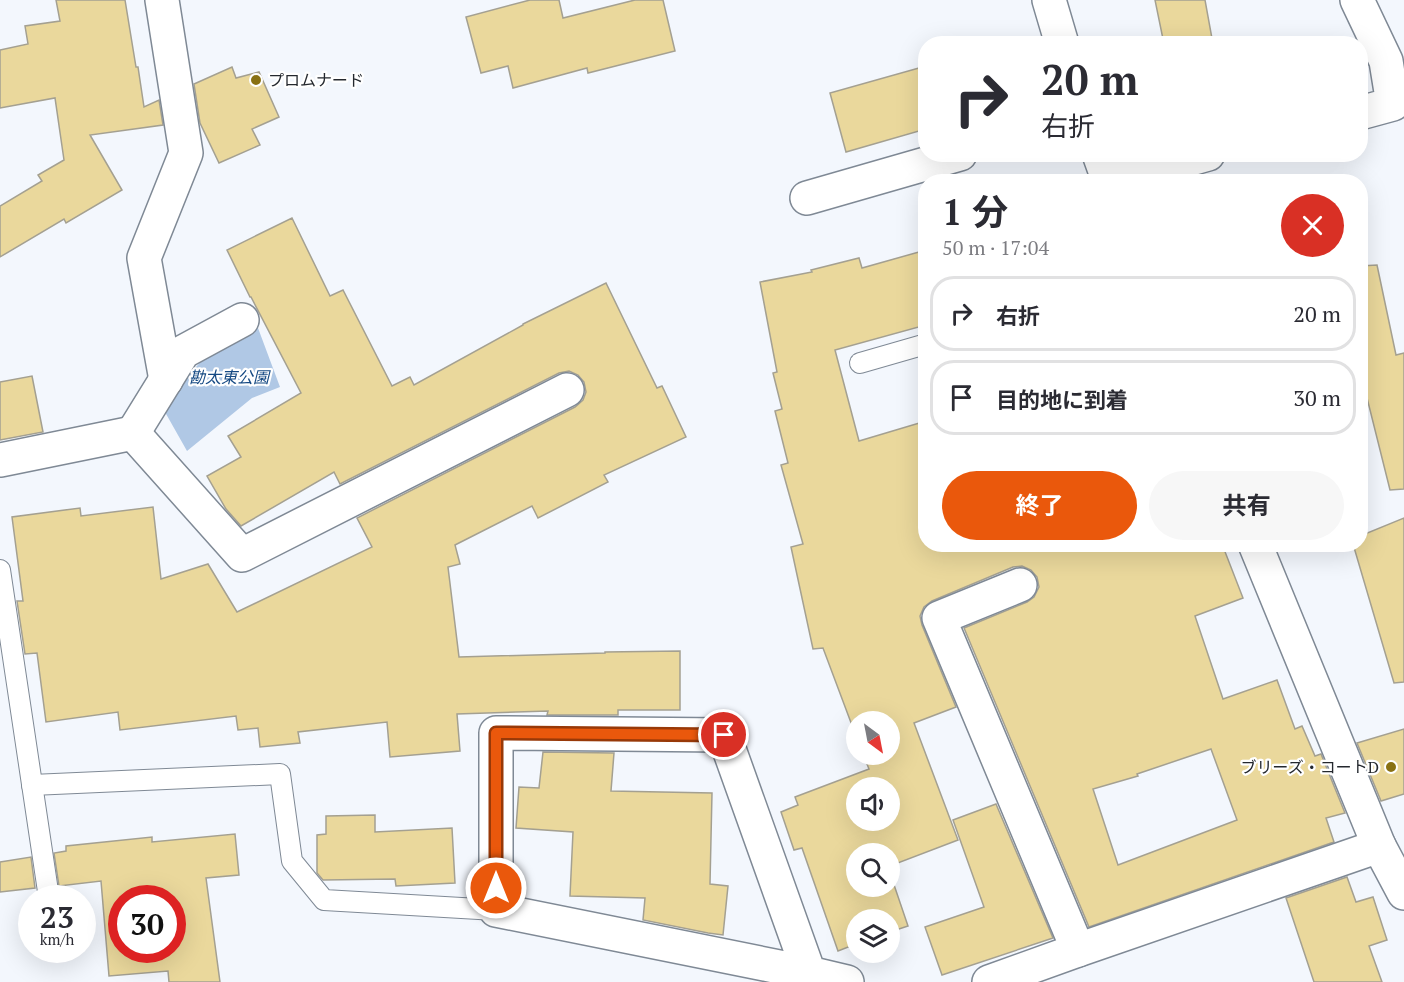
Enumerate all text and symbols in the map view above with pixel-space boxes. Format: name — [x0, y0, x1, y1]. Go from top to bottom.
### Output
text: 20 m — [1041, 51, 1139, 107]
icon: right — [942, 60, 1020, 138]
place label: プロムナード — [268, 69, 364, 91]
marker: プロムナード — [249, 73, 263, 87]
text: 右折 — [1041, 108, 1095, 144]
text: 1 分 — [942, 188, 1008, 235]
button: close — [1281, 194, 1344, 257]
text: 50 m · 17:04 — [942, 234, 1049, 261]
icon: right — [945, 297, 978, 330]
text: 20 m — [1293, 299, 1341, 328]
text: 右折 — [996, 301, 1040, 330]
park label: 勘太東公園 — [189, 366, 271, 388]
icon: arrive — [945, 381, 978, 414]
text: 30 m — [1293, 383, 1341, 412]
text: 目的地に到着 — [996, 385, 1128, 414]
button: 終了 — [942, 471, 1137, 540]
button: 共有 — [1149, 471, 1344, 540]
pin — [698, 709, 749, 760]
north arrow — [846, 711, 900, 765]
map controls — [846, 711, 900, 963]
icon: arrive — [707, 718, 740, 751]
place label: ブリーズ・コートD — [1240, 756, 1379, 778]
marker: ブリーズ・コートD — [1384, 760, 1398, 774]
button: sound — [846, 777, 900, 831]
button: search — [846, 843, 900, 897]
position arrow — [464, 856, 528, 920]
speed limit sign: 30 — [108, 885, 186, 963]
text: 23 — [40, 897, 74, 937]
button: layers — [846, 909, 900, 963]
text: km/h — [40, 929, 74, 949]

